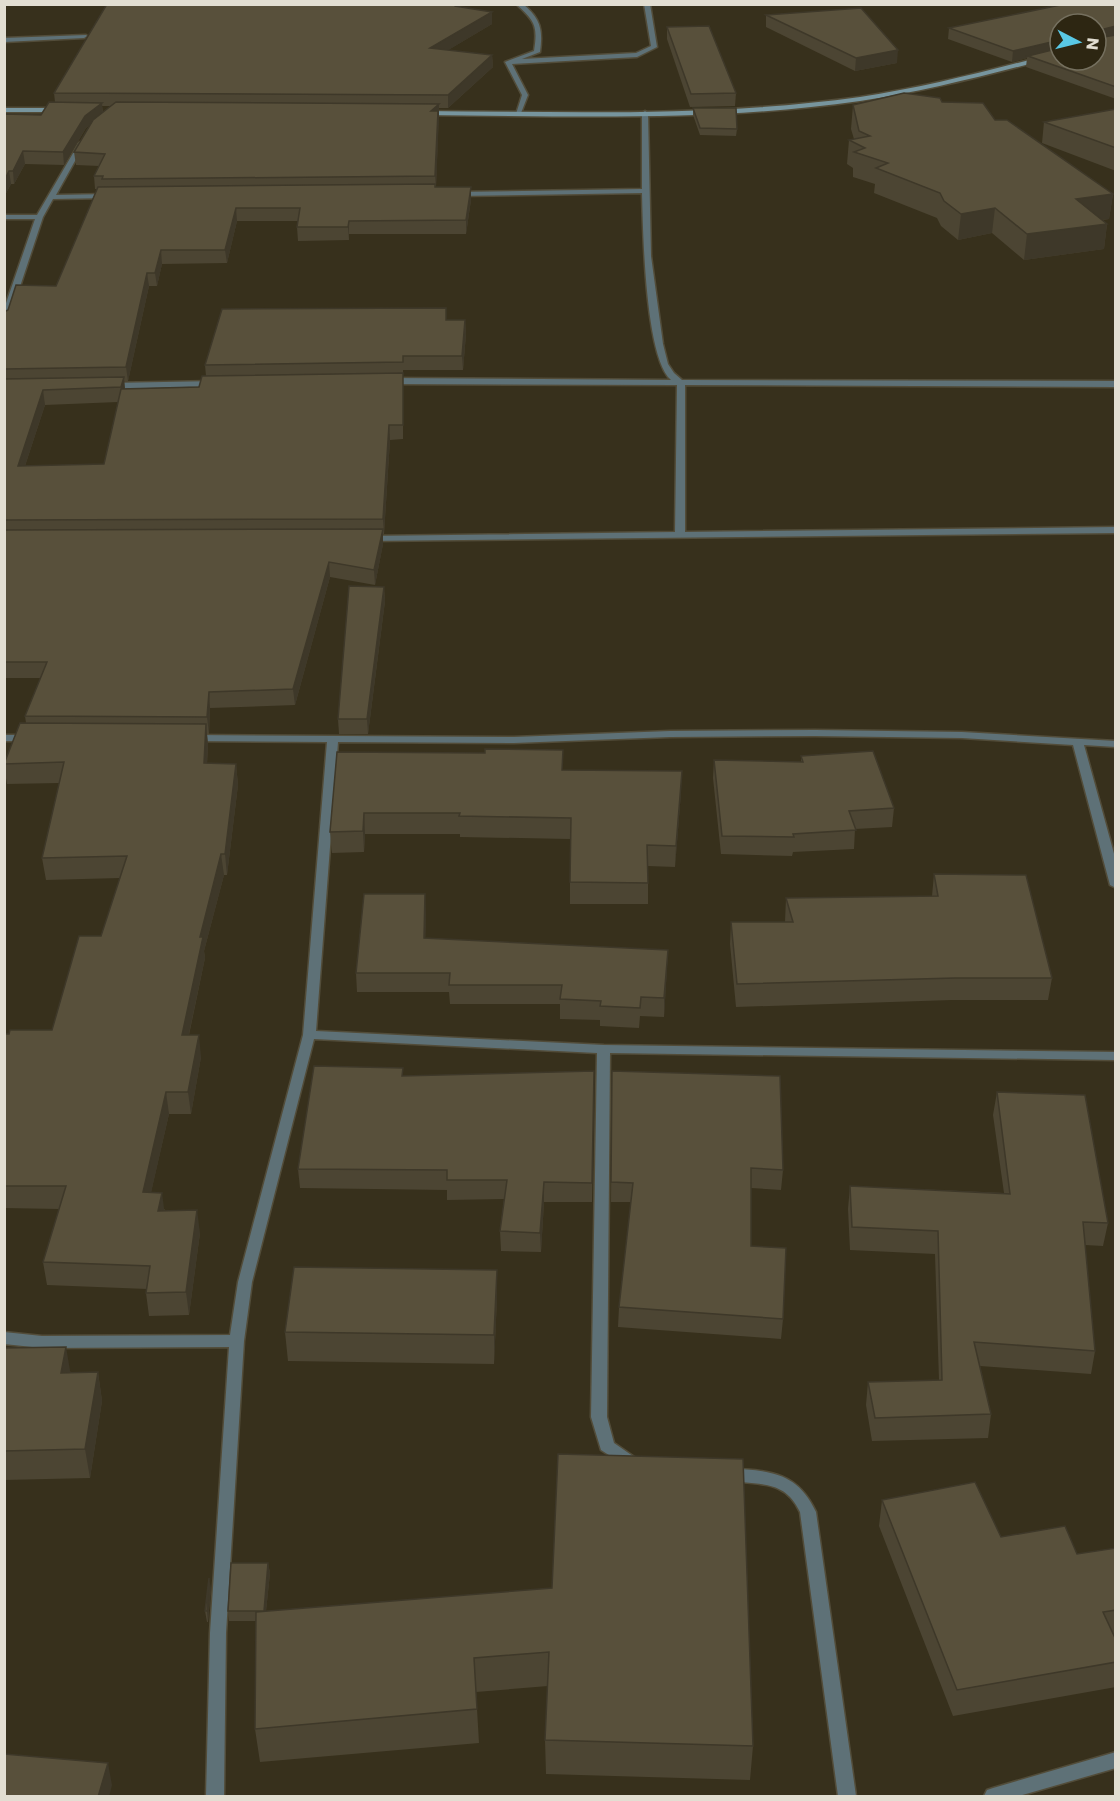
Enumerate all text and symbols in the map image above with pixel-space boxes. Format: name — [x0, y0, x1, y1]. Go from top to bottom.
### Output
north arrow — [1048, 12, 1108, 72]
text: N — [1080, 36, 1105, 51]

